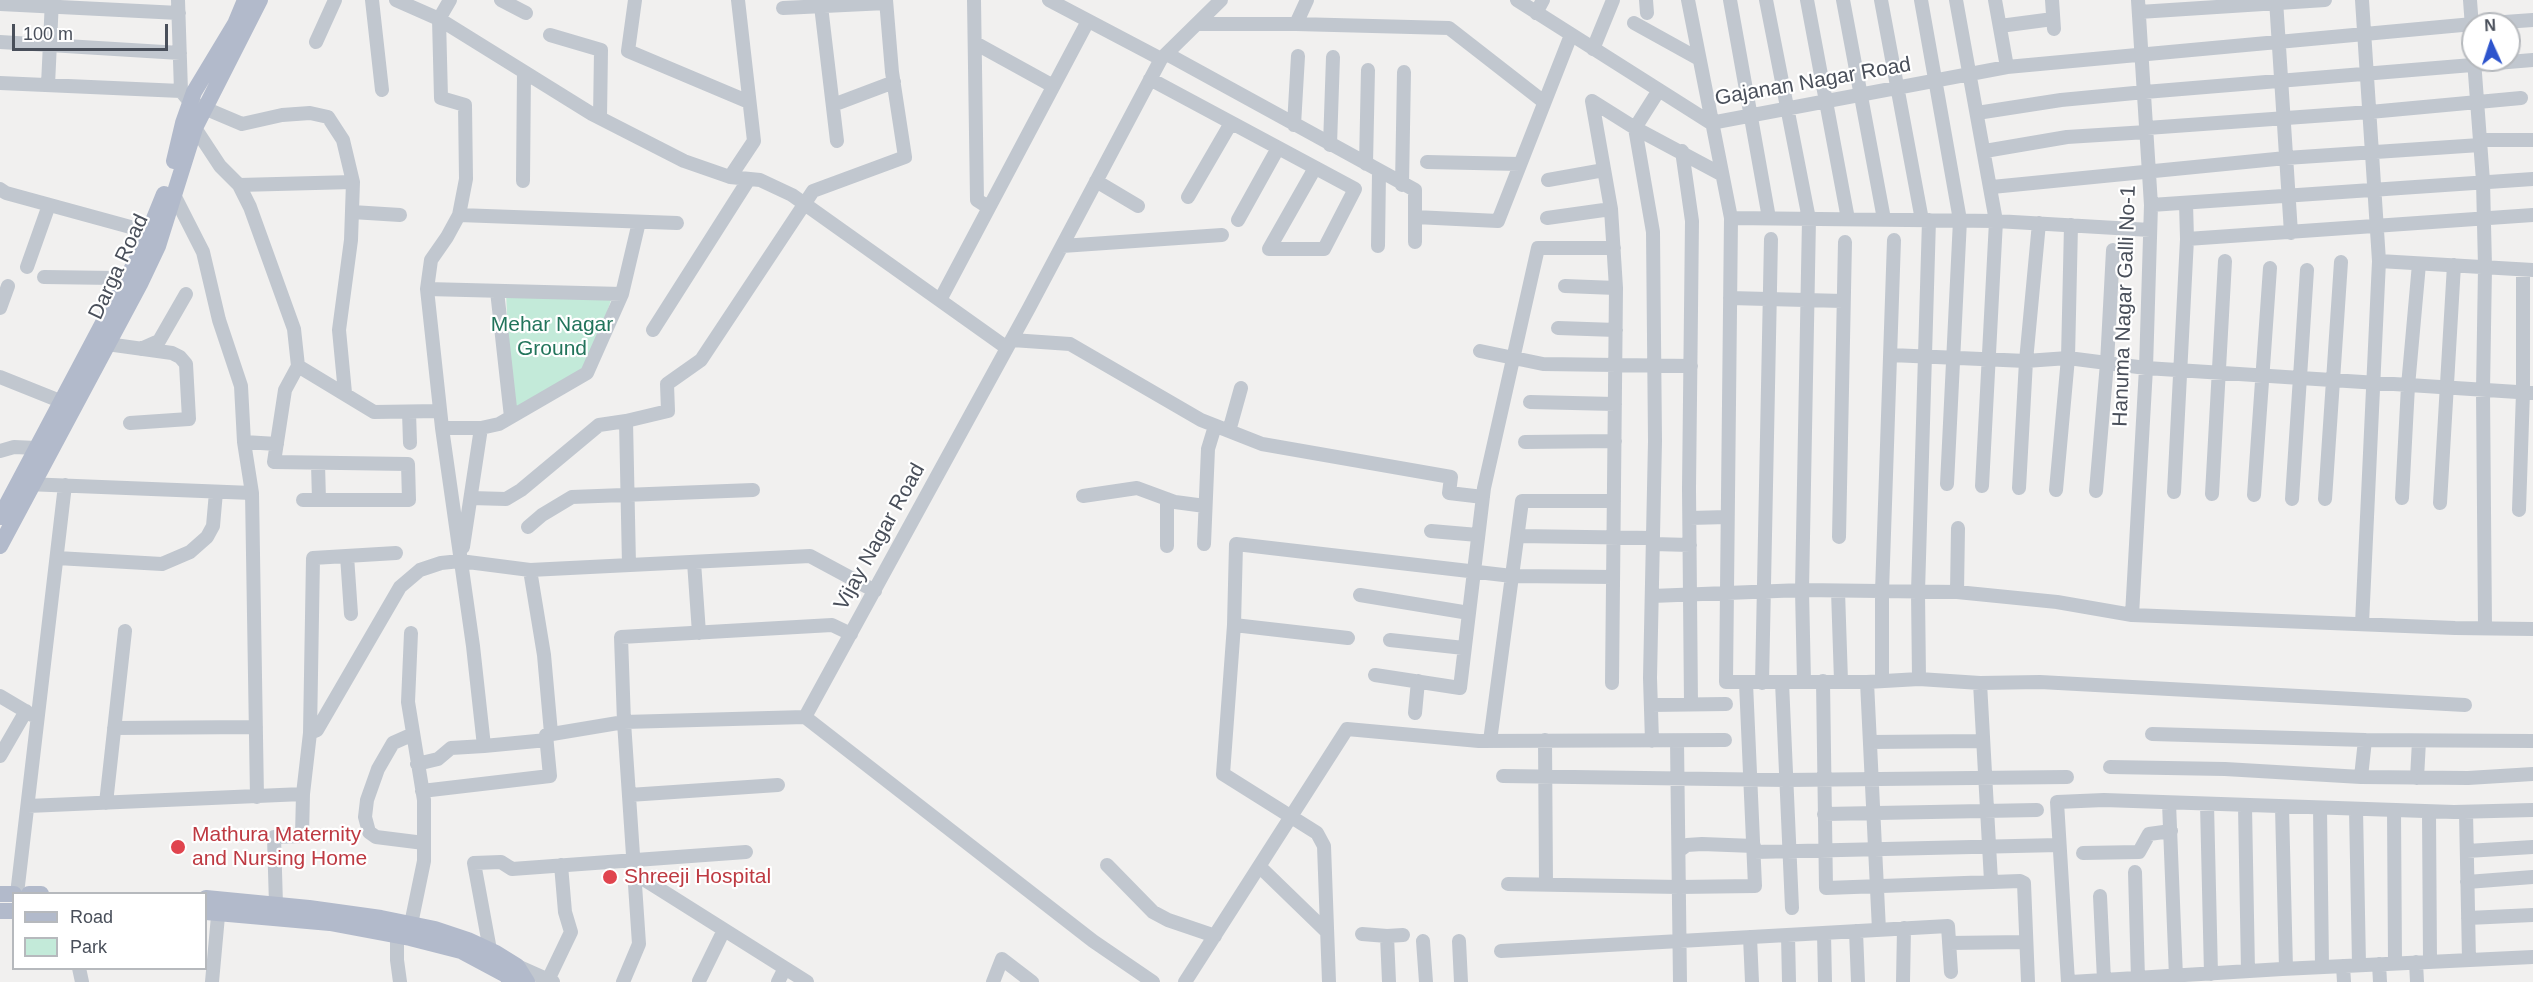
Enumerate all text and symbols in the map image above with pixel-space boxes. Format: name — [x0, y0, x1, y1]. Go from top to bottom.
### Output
scale bar — [15, 12, 171, 50]
north arrow — [2461, 12, 2521, 72]
text: N — [2484, 17, 2496, 34]
text: 100 m — [23, 24, 73, 44]
street label: Gajanan Nagar Road — [1713, 52, 1913, 112]
street label: Hanuma Nagar Galli No-1 — [2108, 185, 2142, 427]
street label: Darga Road — [84, 210, 154, 324]
park label: Mehar Nagar Ground — [491, 312, 613, 362]
street label: Vijay Nagar Road — [829, 459, 931, 615]
place label: Mathura Maternity and Nursing Home — [192, 822, 367, 872]
marker: Mathura Maternity and Nursing Home — [169, 838, 187, 856]
place label: Shreeji Hospital — [624, 864, 771, 890]
marker: Shreeji Hospital — [601, 868, 619, 886]
legend — [12, 892, 207, 970]
text: Road — [70, 907, 113, 927]
text: Park — [70, 937, 107, 957]

